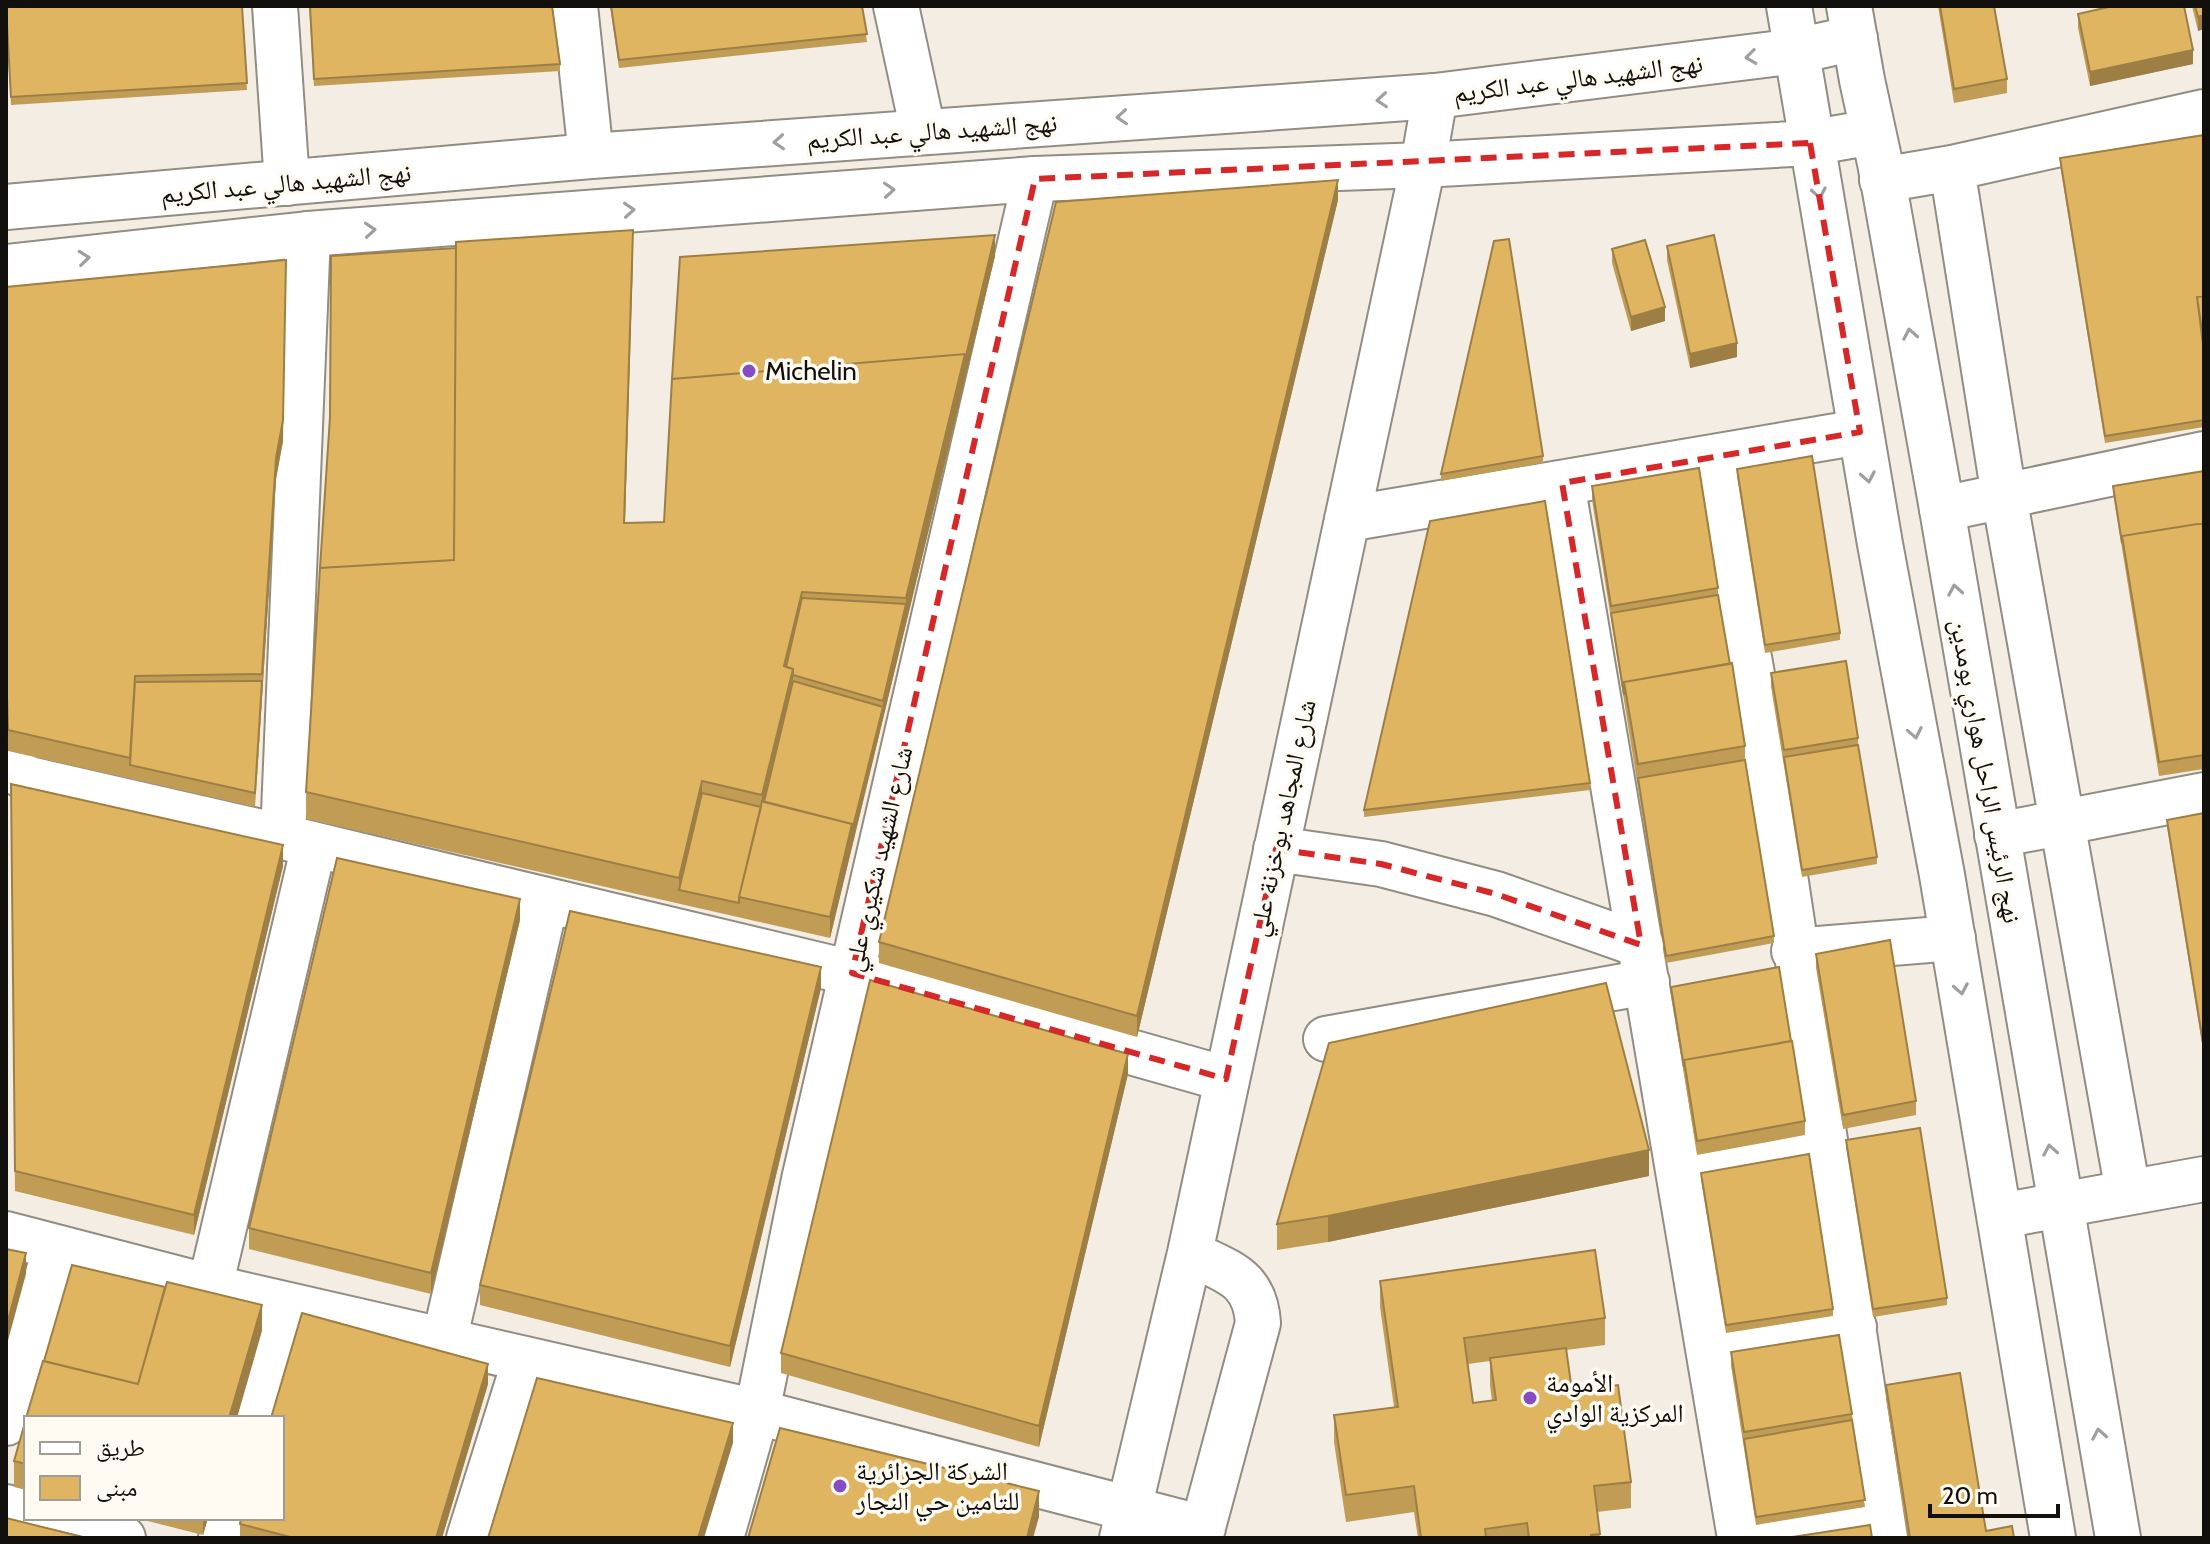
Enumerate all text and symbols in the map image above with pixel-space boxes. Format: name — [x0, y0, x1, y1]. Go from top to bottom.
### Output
street label: نهج الشهيد هالي عبد الكريم — [1451, 47, 1705, 114]
one-way arrow — [1744, 48, 1758, 65]
one-way arrow — [1375, 91, 1388, 108]
street label: نهج الشهيد هالي عبد الكريم — [806, 106, 1059, 160]
one-way arrow — [1115, 108, 1128, 125]
one-way arrow — [772, 133, 785, 150]
street label: نهج الشهيد هالي عبد الكريم — [159, 156, 413, 214]
one-way arrow — [883, 182, 896, 199]
one-way arrow — [1810, 187, 1827, 200]
one-way arrow — [623, 202, 636, 219]
one-way arrow — [364, 222, 377, 239]
one-way arrow — [77, 250, 90, 267]
one-way arrow — [1903, 327, 1920, 341]
place label: Michelin — [765, 355, 857, 387]
marker: Michelin — [740, 362, 758, 380]
one-way arrow — [1859, 470, 1876, 484]
one-way arrow — [1948, 583, 1965, 597]
street label: نهج الرئيس الراحل هواري بومدين — [1939, 616, 2029, 926]
street label: شارع المجاهد بوخزنة علي — [1241, 697, 1327, 940]
one-way arrow — [1906, 726, 1923, 740]
street label: شارع الشهيد شكيري علي — [837, 743, 924, 976]
one-way arrow — [1952, 982, 1969, 996]
one-way arrow — [2042, 1143, 2059, 1157]
place label: الأمومة المركزية الوادي — [1546, 1367, 1684, 1434]
marker: الأمومة المركزية الوادي — [1521, 1389, 1539, 1407]
legend — [24, 1416, 284, 1520]
one-way arrow — [2092, 1427, 2109, 1440]
text: طريق — [96, 1433, 145, 1462]
place label: الشركة الجزائرية للتامين حي النجار — [855, 1455, 1020, 1522]
scale bar — [1930, 1468, 2058, 1518]
text: مبنى — [96, 1473, 137, 1502]
marker: الشركة الجزائرية للتامين حي النجار — [831, 1477, 849, 1495]
text: 20 m — [1942, 1481, 1998, 1510]

